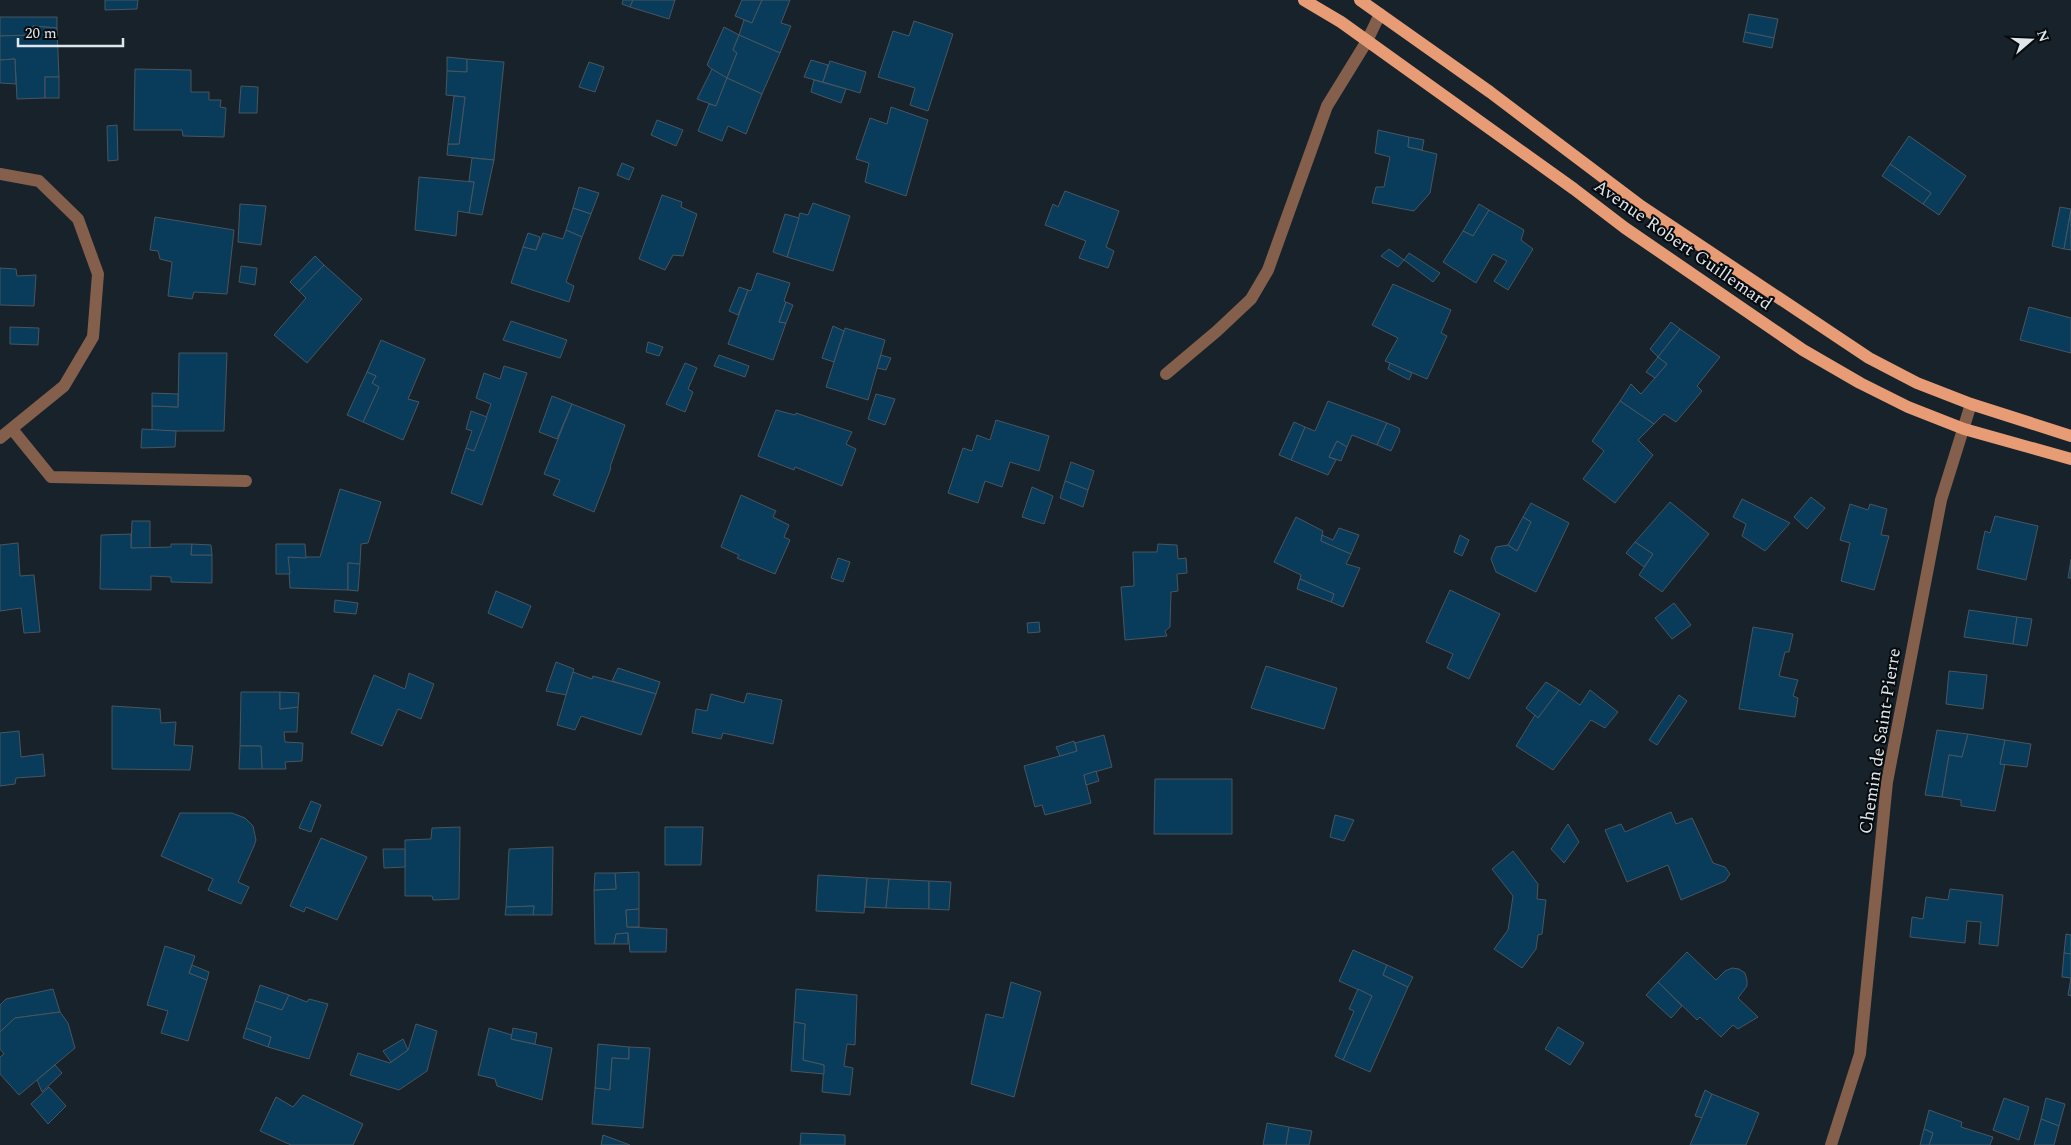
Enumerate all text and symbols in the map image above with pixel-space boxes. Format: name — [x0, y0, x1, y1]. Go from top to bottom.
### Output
scale bar — [18, 15, 122, 47]
north arrow — [2006, 15, 2056, 65]
text: 20 m — [25, 22, 57, 45]
text: N — [2031, 27, 2055, 45]
street label: Avenue Robert Guillemard — [1588, 173, 1778, 317]
street label: Chemin de Saint-Pierre — [1852, 646, 1908, 836]

